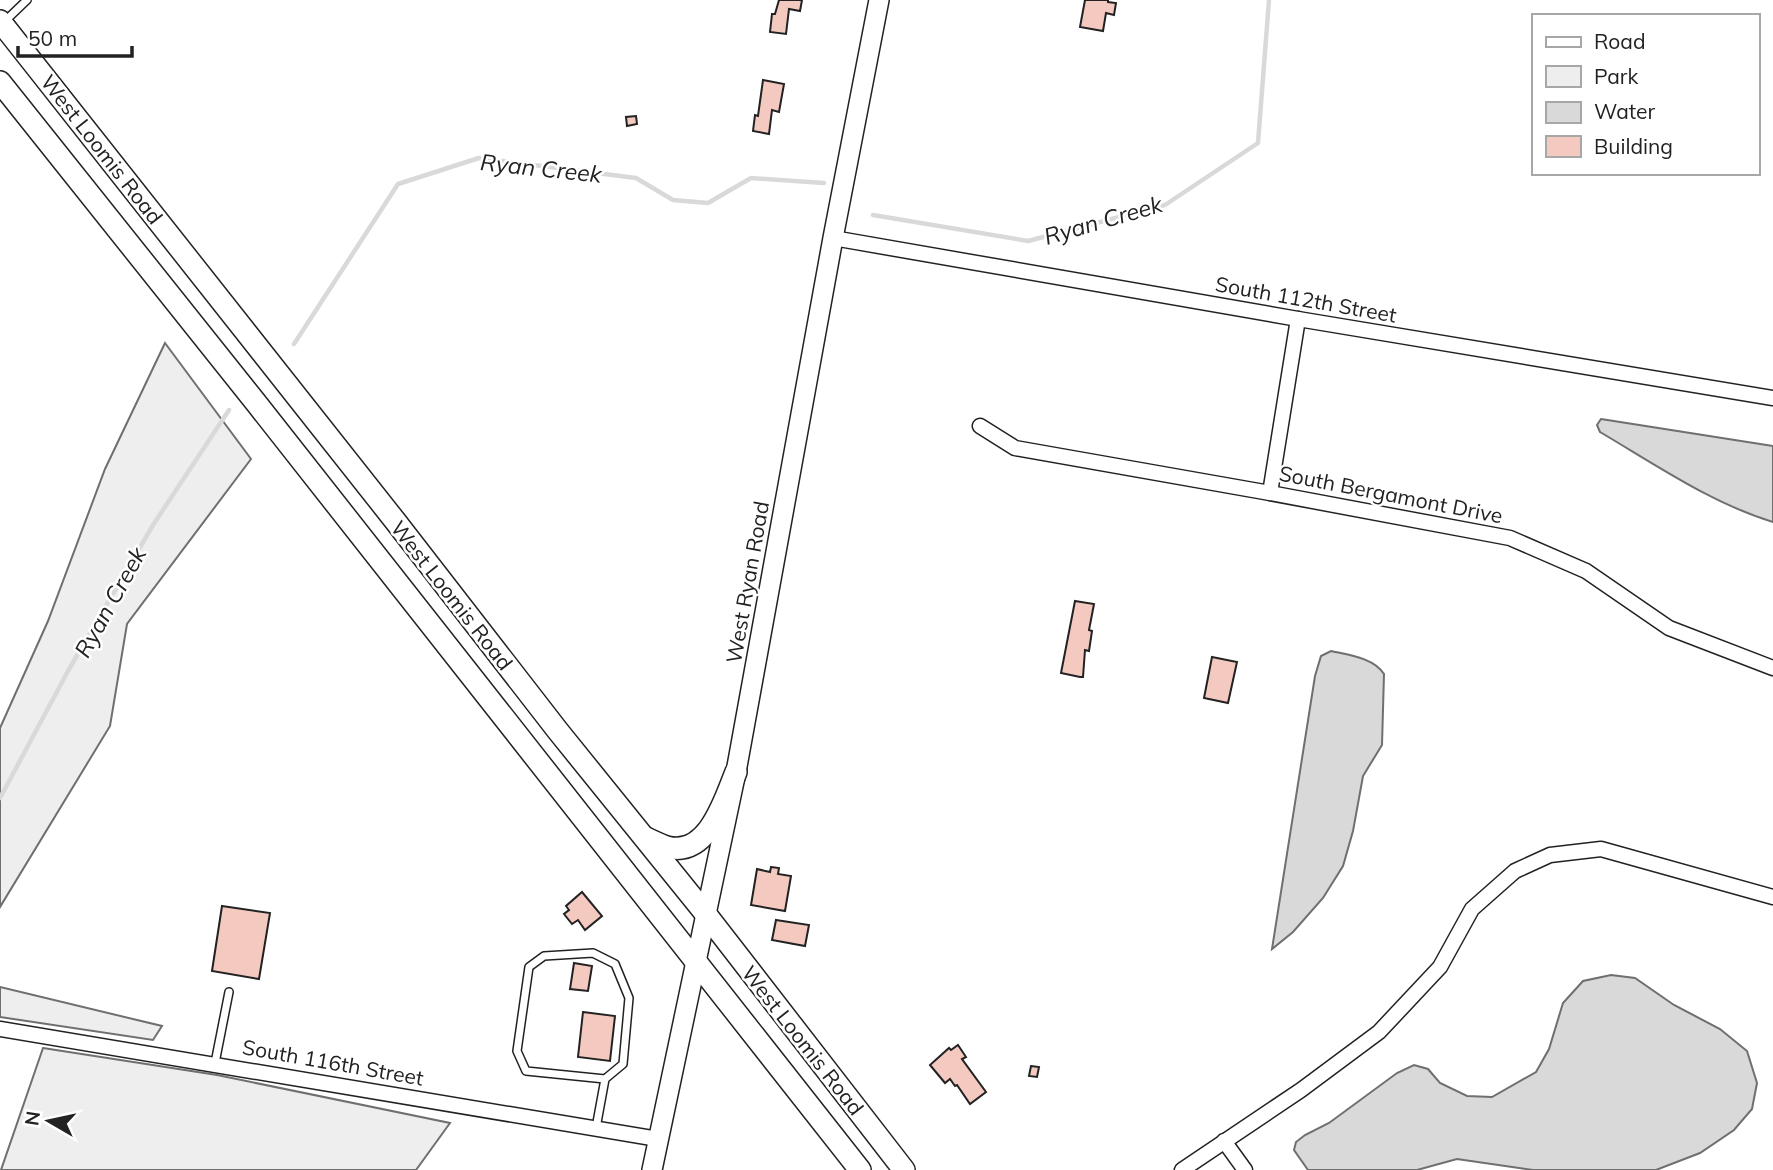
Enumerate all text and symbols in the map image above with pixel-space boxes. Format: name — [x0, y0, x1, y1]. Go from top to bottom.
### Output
scale bar — [18, 14, 131, 58]
legend — [1532, 14, 1759, 175]
text: 50 m — [28, 25, 77, 51]
text: Road — [1594, 28, 1645, 54]
text: Park — [1594, 63, 1638, 89]
street label: West Loomis Road — [35, 69, 169, 229]
text: Water — [1594, 98, 1655, 124]
text: Building — [1594, 133, 1673, 159]
water label: Ryan Creek — [479, 147, 604, 189]
water label: Ryan Creek — [1040, 189, 1167, 251]
street label: South 112th Street — [1213, 270, 1399, 328]
street label: South Bergamont Drive — [1277, 460, 1505, 528]
street label: West Ryan Road — [720, 499, 774, 665]
street label: West Loomis Road — [385, 515, 519, 675]
water label: Ryan Creek — [68, 541, 153, 662]
street label: West Loomis Road — [736, 960, 870, 1120]
street label: South 116th Street — [240, 1033, 426, 1091]
north arrow — [14, 1086, 84, 1156]
text: N — [19, 1109, 45, 1127]

